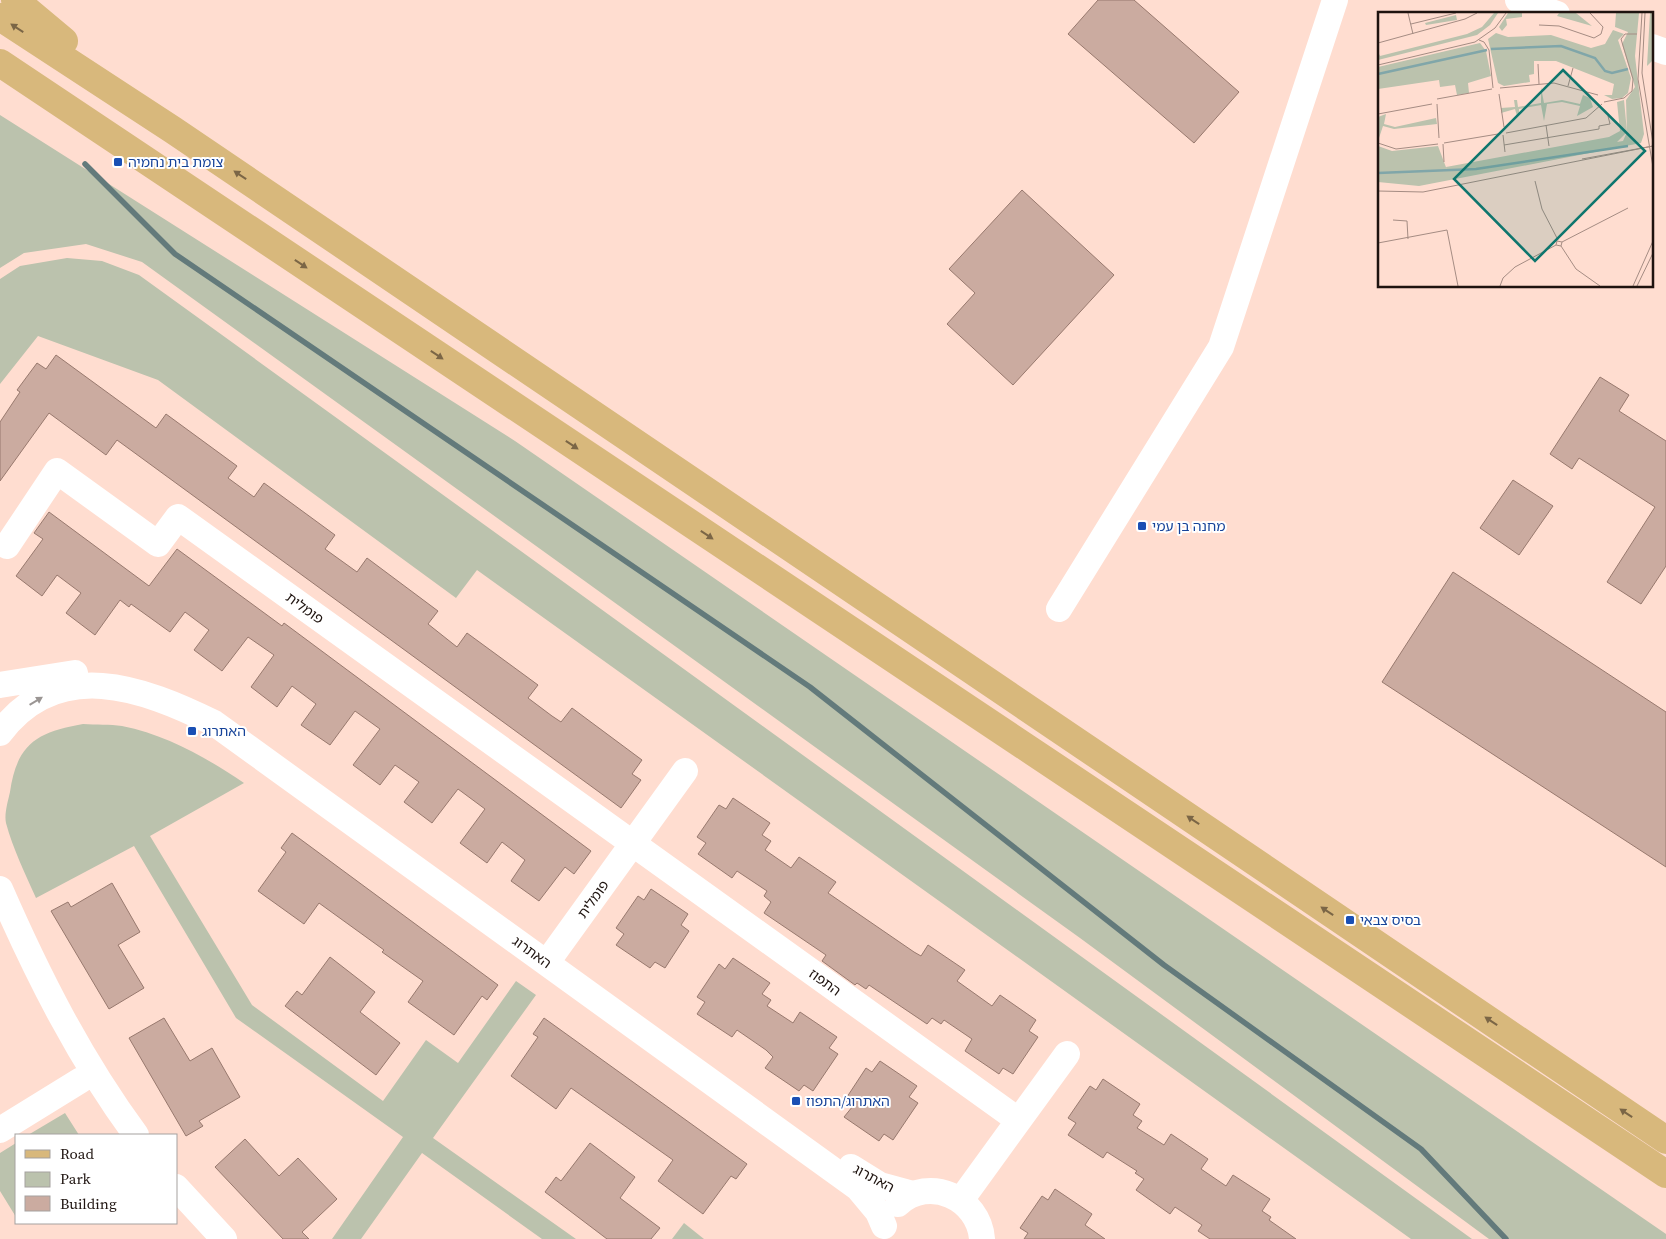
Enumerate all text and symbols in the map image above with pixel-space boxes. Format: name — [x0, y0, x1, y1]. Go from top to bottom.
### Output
inset map — [1378, 12, 1654, 288]
one-way arrow — [10, 23, 23, 33]
place label: צומת בית נחמיה — [128, 152, 223, 172]
marker: צומת בית נחמיה — [112, 156, 124, 168]
one-way arrow — [233, 171, 247, 180]
one-way arrow — [295, 260, 308, 269]
one-way arrow — [430, 350, 443, 359]
one-way arrow — [565, 440, 579, 450]
place label: מחנה בן עמי — [1152, 516, 1225, 536]
marker: מחנה בן עמי — [1136, 520, 1148, 532]
one-way arrow — [700, 530, 714, 540]
street label: פומלית — [282, 587, 328, 629]
one-way arrow — [30, 697, 43, 706]
place label: האתרוג — [202, 721, 246, 741]
marker: האתרוג — [186, 725, 198, 737]
one-way arrow — [1186, 815, 1200, 825]
street label: פומלית — [572, 876, 614, 922]
one-way arrow — [1321, 906, 1334, 916]
place label: בסיס צבאי — [1360, 910, 1421, 930]
marker: בסיס צבאי — [1344, 914, 1356, 926]
street label: האתרוג — [508, 931, 556, 973]
street label: התפוז — [805, 964, 845, 1000]
one-way arrow — [1484, 1017, 1498, 1026]
place label: האתרוג/התפוז — [806, 1091, 890, 1111]
marker: האתרוג/התפוז — [790, 1095, 802, 1107]
one-way arrow — [1619, 1108, 1632, 1117]
legend — [15, 1134, 178, 1224]
text: Road — [60, 1143, 94, 1164]
street label: האתרוג — [850, 1159, 898, 1197]
text: Park — [60, 1168, 92, 1189]
text: Building — [60, 1193, 117, 1214]

